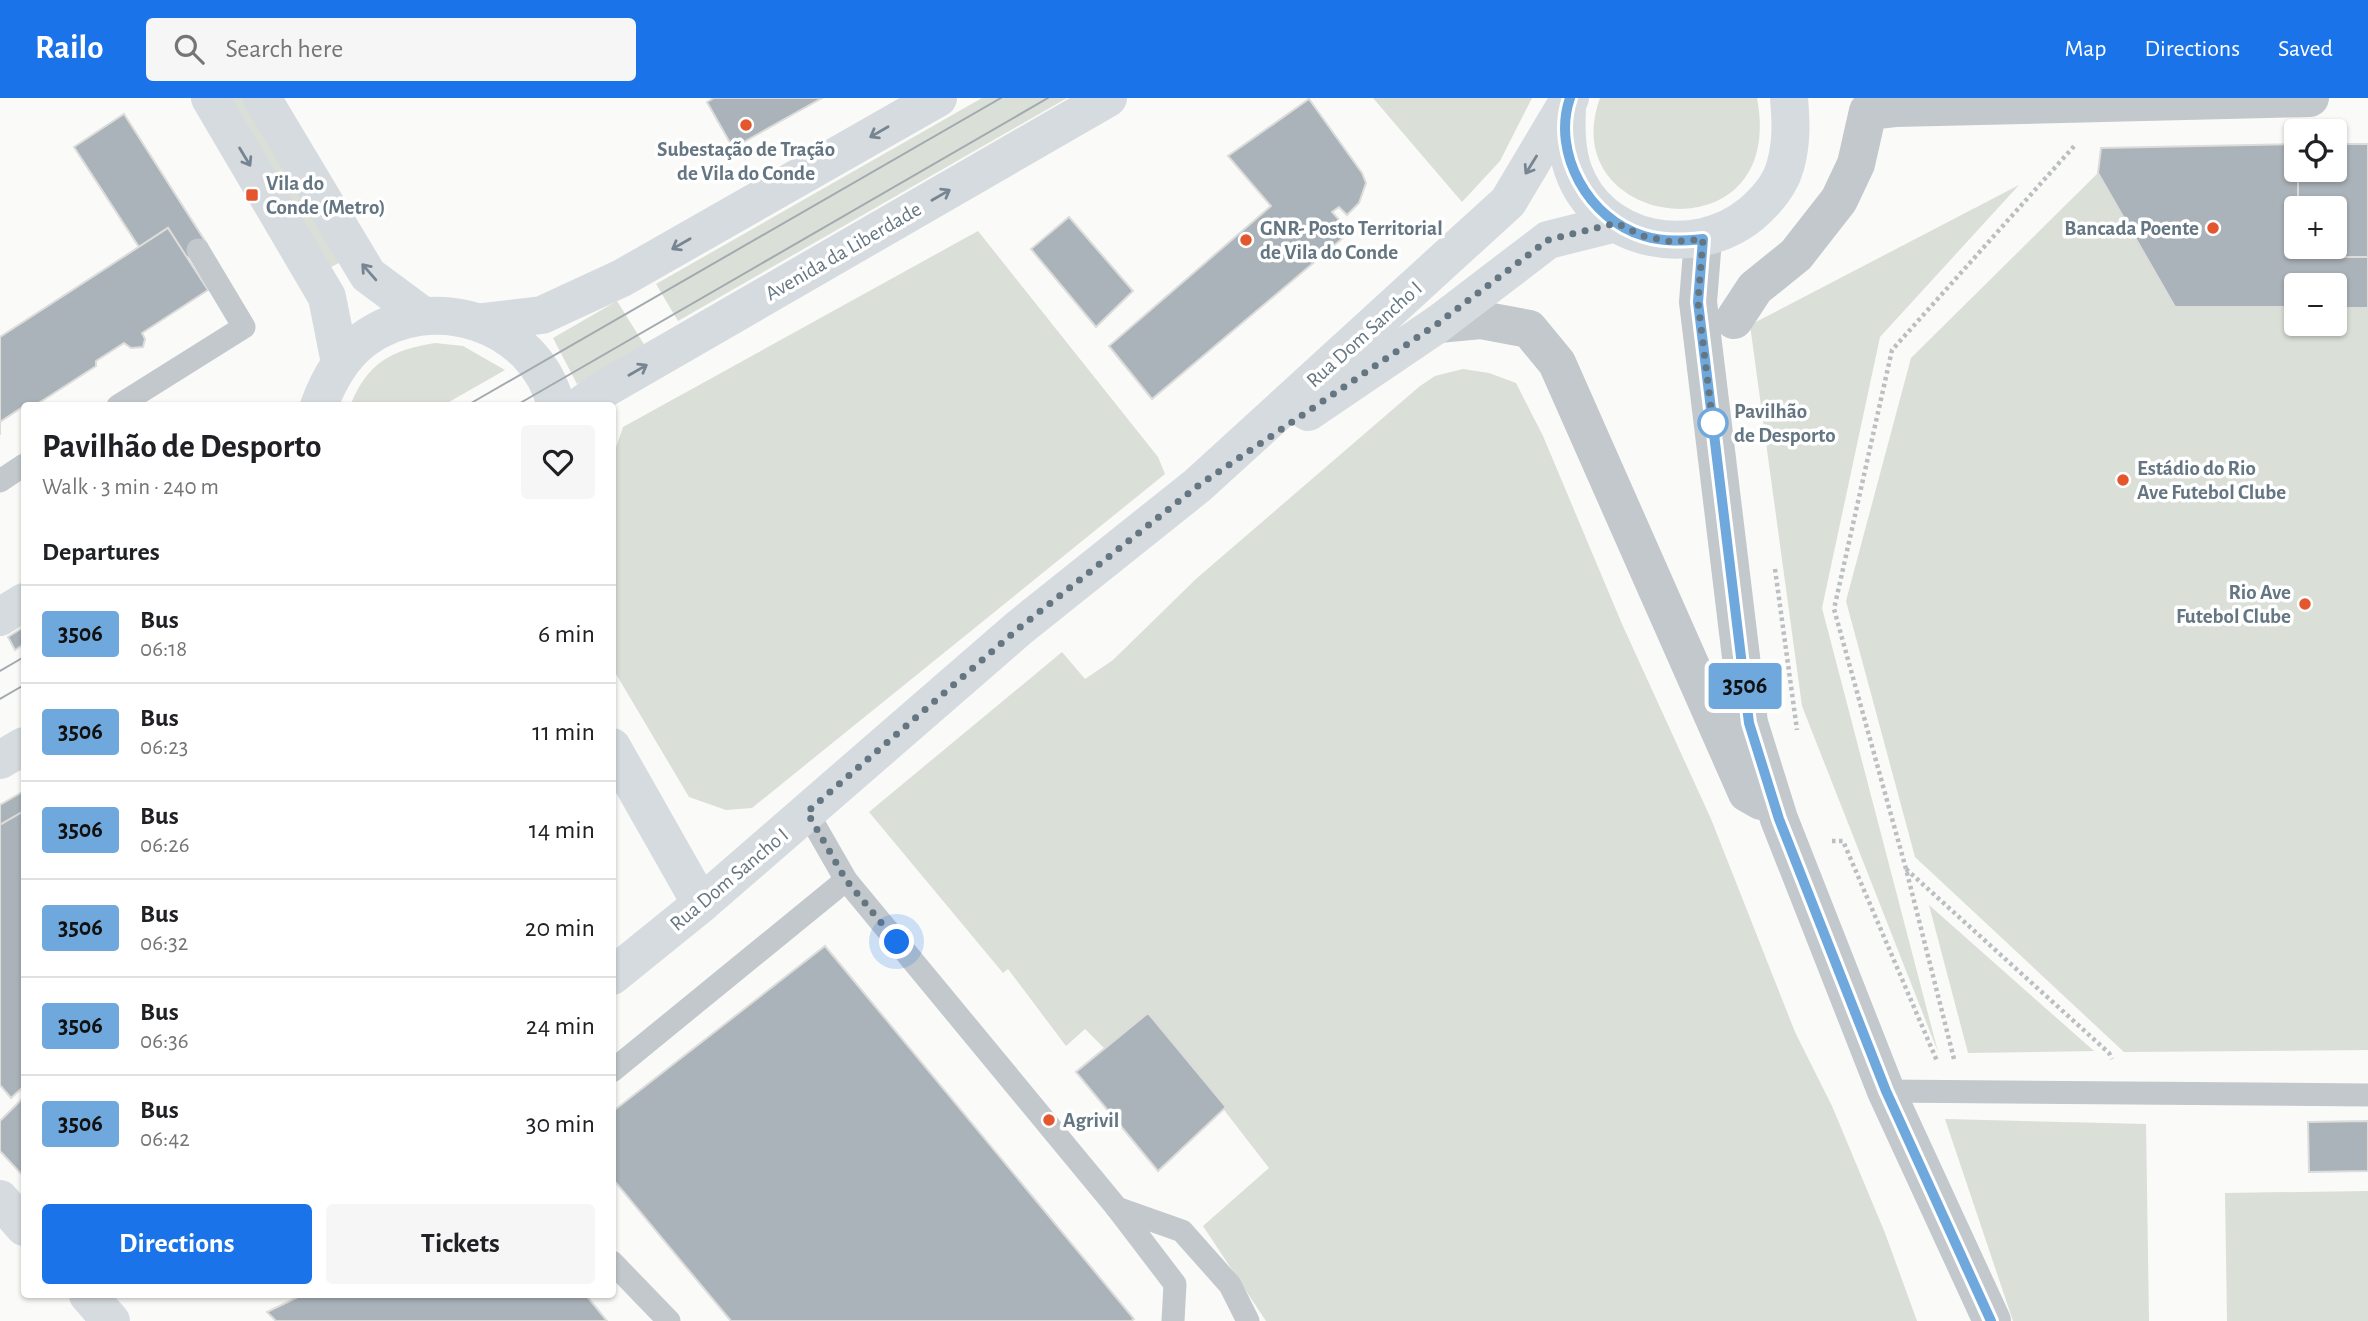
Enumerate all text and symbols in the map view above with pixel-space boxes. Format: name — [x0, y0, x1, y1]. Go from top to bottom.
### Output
search box — [146, 18, 636, 81]
icon: search — [170, 30, 208, 68]
text: Railo — [35, 32, 104, 65]
text: Search here — [226, 36, 343, 62]
text: Map — [2064, 37, 2106, 61]
text: Directions — [2144, 37, 2240, 61]
text: Saved — [2278, 37, 2333, 61]
marker: Subestação de Tração de Vila do Conde — [738, 117, 754, 133]
map controls — [2284, 119, 2347, 336]
button: locate — [2284, 119, 2347, 182]
one-way arrow — [869, 125, 889, 139]
place label: Subestação de Tração de Vila do Conde — [657, 139, 835, 184]
one-way arrow — [238, 146, 252, 166]
one-way arrow — [1523, 155, 1538, 174]
place label: Vila do Conde (Metro) — [266, 173, 386, 218]
marker: Vila do Conde (Metro) — [244, 187, 260, 203]
one-way arrow — [930, 187, 950, 201]
button: + — [2284, 196, 2347, 259]
street label: Avenida da Liberdade — [762, 198, 925, 305]
place label: GNR- Posto Territorial de Vila do Conde — [1260, 218, 1443, 263]
place label: Bancada Poente — [2064, 218, 2199, 239]
marker: Bancada Poente — [2205, 220, 2221, 236]
marker: GNR- Posto Territorial de Vila do Conde — [1238, 232, 1254, 248]
one-way arrow — [671, 237, 691, 251]
one-way arrow — [362, 263, 378, 281]
button: − — [2284, 273, 2347, 336]
street label: Rua Dom Sancho I — [1303, 277, 1426, 391]
one-way arrow — [627, 362, 647, 376]
place label: Pavilhão de Desporto — [1734, 401, 1836, 446]
marker: Pavilhão de Desporto — [1698, 408, 1728, 438]
button: heart — [521, 425, 595, 499]
text: Pavilhão de Desporto — [42, 431, 322, 464]
place label: Estádio do Rio Ave Futebol Clube — [2137, 458, 2286, 503]
marker: Estádio do Rio Ave Futebol Clube — [2115, 472, 2131, 488]
text: Walk · 3 min · 240 m — [42, 476, 219, 499]
text: Departures — [42, 539, 160, 565]
place label: Rio Ave Futebol Clube — [2176, 582, 2291, 627]
marker: Rio Ave Futebol Clube — [2297, 596, 2313, 612]
text: Bus — [140, 607, 179, 633]
text: 6 min — [538, 621, 595, 647]
text: 3506 — [58, 622, 103, 646]
text: 06:18 — [140, 638, 187, 661]
line badge: 3506 — [1696, 663, 1794, 709]
text: 3506 — [1723, 674, 1767, 698]
text: Bus — [140, 705, 179, 731]
text: 11 min — [532, 719, 595, 745]
text: 3506 — [58, 720, 103, 744]
text: 06:23 — [140, 736, 188, 759]
text: Bus — [140, 803, 179, 829]
text: 14 min — [529, 817, 595, 843]
text: 3506 — [58, 818, 103, 842]
street label: Rua Dom Sancho I — [666, 824, 792, 935]
text: 06:26 — [140, 834, 190, 857]
text: Bus — [140, 901, 179, 927]
text: 20 min — [525, 915, 595, 941]
text: 3506 — [58, 916, 103, 940]
your location — [879, 924, 914, 959]
text: 06:32 — [140, 932, 188, 955]
text: Bus — [140, 999, 179, 1025]
text: 24 min — [526, 1013, 595, 1039]
text: 3506 — [58, 1014, 103, 1038]
text: 06:36 — [140, 1030, 189, 1053]
text: Bus — [140, 1097, 179, 1123]
place label: Agrivil — [1063, 1110, 1119, 1131]
text: 30 min — [526, 1111, 595, 1137]
text: 3506 — [58, 1112, 103, 1136]
marker: Agrivil — [1041, 1112, 1057, 1128]
text: 06:42 — [140, 1128, 190, 1151]
button: Directions — [42, 1204, 312, 1284]
button: Tickets — [326, 1204, 595, 1284]

